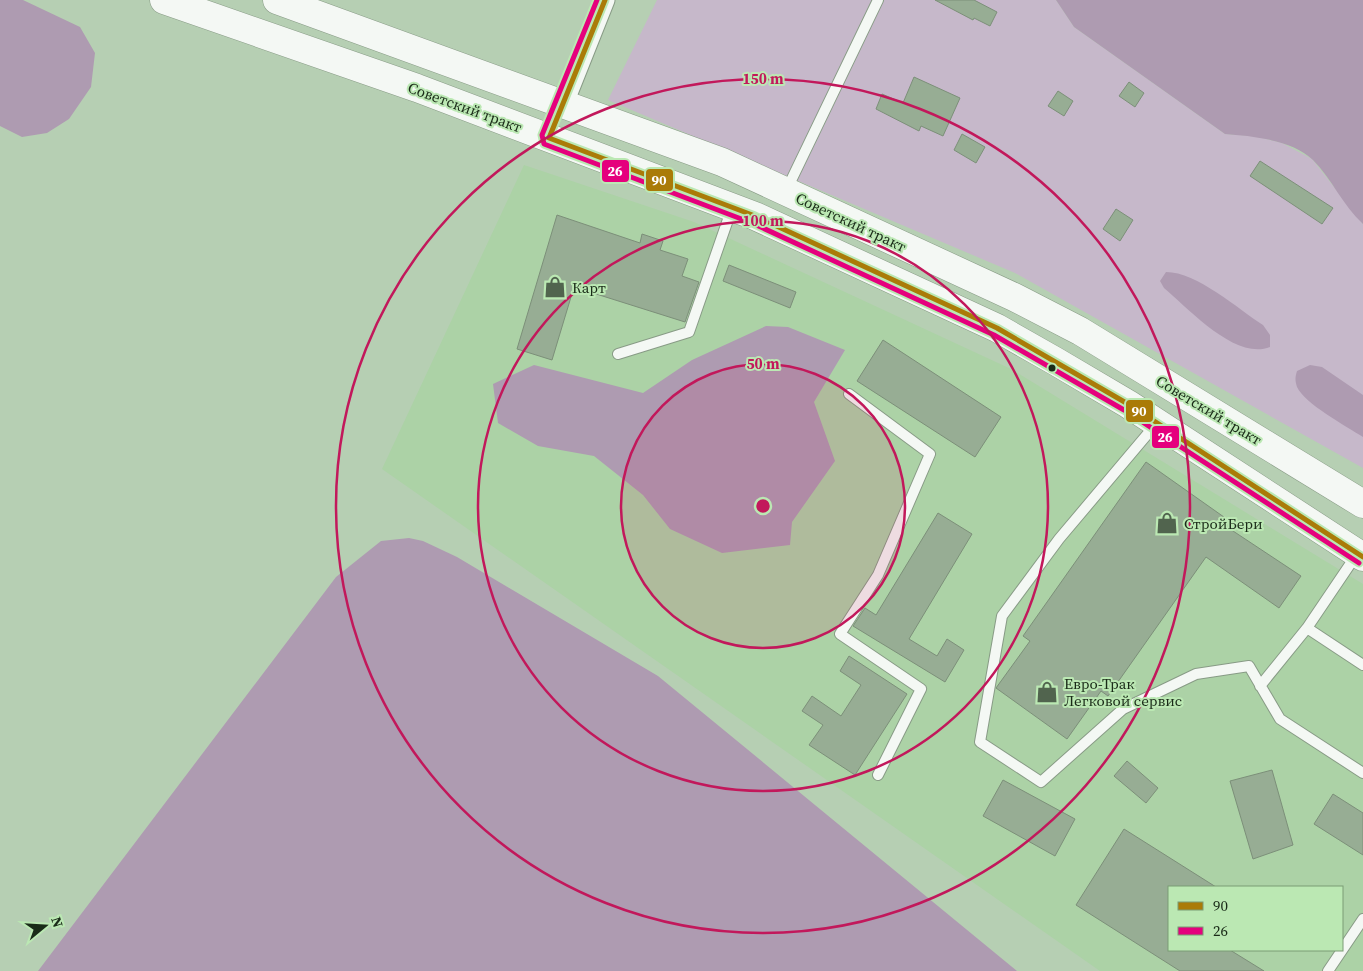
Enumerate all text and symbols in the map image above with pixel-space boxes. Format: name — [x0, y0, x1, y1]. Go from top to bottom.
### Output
text: 150 m — [742, 68, 784, 89]
street label: Советский тракт — [405, 77, 525, 137]
line badge: 26 — [601, 159, 630, 183]
text: 26 — [607, 161, 623, 181]
line badge: 90 — [645, 168, 674, 192]
text: 90 — [651, 170, 667, 190]
street label: Советский тракт — [792, 187, 910, 257]
text: 100 m — [742, 210, 784, 231]
shop icon: Карт — [542, 274, 568, 300]
place label: Карт — [572, 277, 606, 298]
text: 50 m — [746, 353, 780, 374]
unlabelled marker — [1047, 363, 1057, 373]
street label: Советский тракт — [1152, 370, 1266, 450]
line badge: 90 — [1125, 399, 1154, 423]
text: 90 — [1131, 401, 1147, 421]
line badge: 26 — [1151, 425, 1180, 449]
text: 26 — [1157, 427, 1173, 447]
centre of rings — [754, 497, 772, 515]
shop icon: СтройБери — [1154, 510, 1180, 536]
place label: СтройБери — [1184, 513, 1263, 534]
place label: Евро-Трак Легковой сервис — [1064, 673, 1182, 711]
shop icon: Евро-Трак Легковой сервис — [1034, 679, 1060, 705]
legend — [1168, 886, 1343, 951]
text: 90 — [1213, 895, 1228, 916]
north arrow — [20, 901, 70, 951]
text: N — [46, 914, 68, 930]
text: 26 — [1213, 920, 1228, 941]

